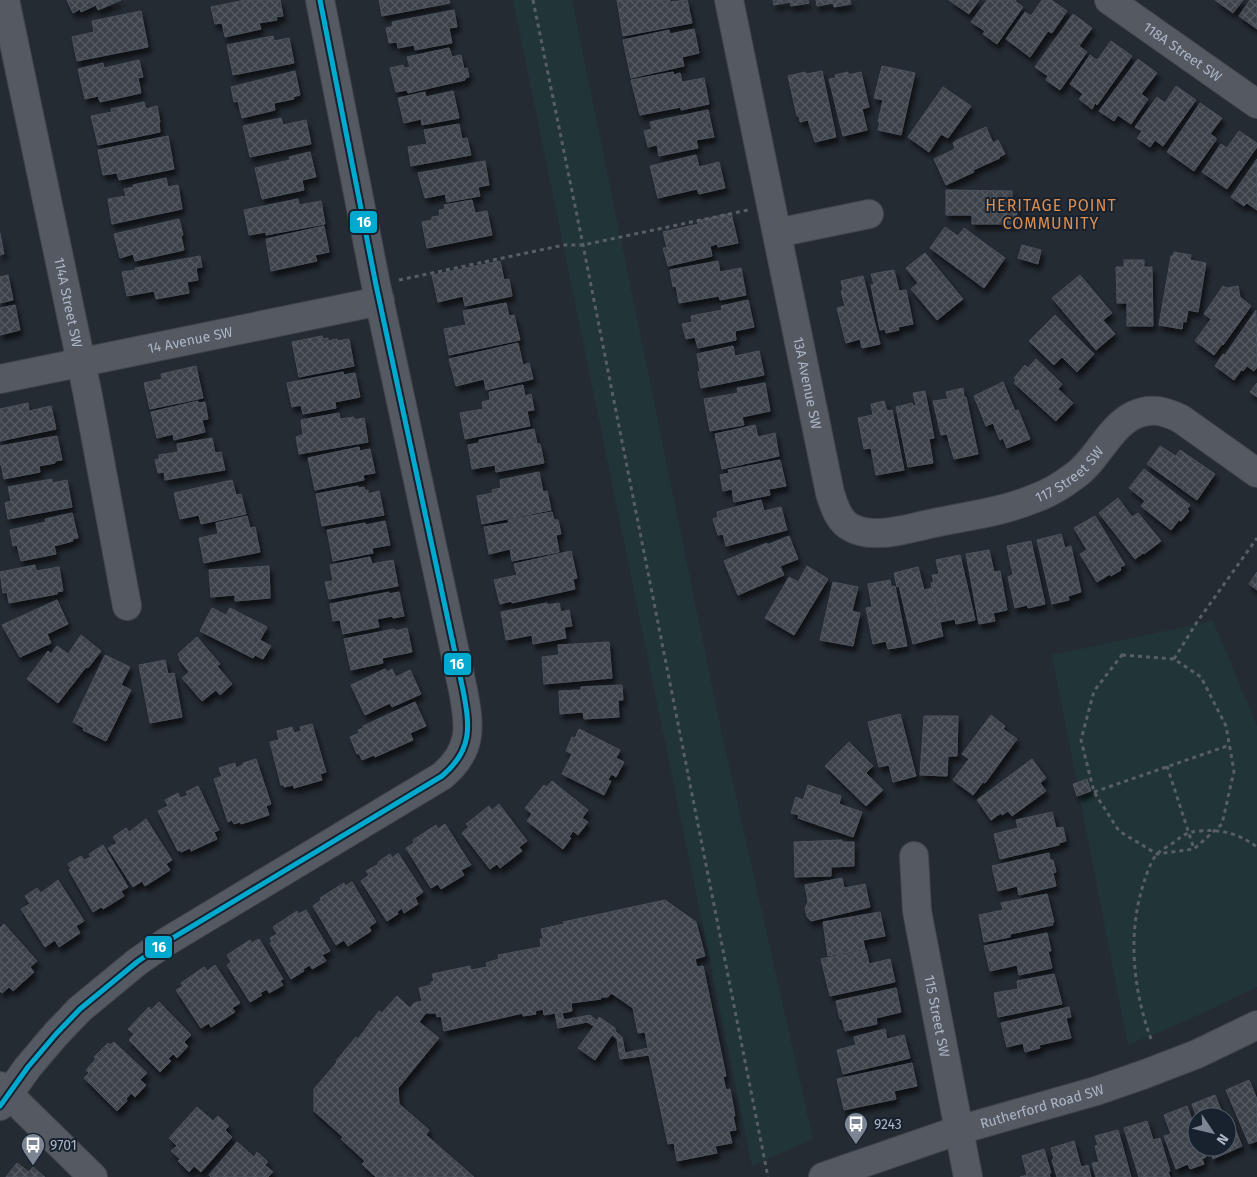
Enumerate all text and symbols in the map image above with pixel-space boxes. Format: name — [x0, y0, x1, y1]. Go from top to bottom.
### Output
street label: 118A Street SW — [1140, 19, 1225, 86]
district label: HERITAGE POINT COMMUNITY — [985, 196, 1117, 233]
line badge: 16 — [349, 210, 378, 234]
text: 16 — [357, 214, 371, 231]
street label: 114A Street SW — [50, 256, 86, 350]
street label: 14 Avenue SW — [146, 323, 235, 358]
street label: 13A Avenue SW — [789, 335, 825, 431]
street label: 117 Street SW — [1033, 443, 1108, 506]
line badge: 16 — [443, 652, 472, 676]
text: 16 — [450, 656, 464, 673]
line badge: 16 — [144, 935, 173, 959]
text: 16 — [152, 939, 166, 956]
street label: 115 Street SW — [920, 973, 953, 1059]
street label: Rutherford Road SW — [978, 1081, 1107, 1133]
north arrow — [1187, 1107, 1237, 1157]
bus stop icon: 9243 — [843, 1111, 869, 1145]
place label: 9243 — [874, 1116, 902, 1133]
text: N — [1213, 1130, 1232, 1148]
bus stop icon: 9701 — [20, 1132, 46, 1166]
place label: 9701 — [50, 1137, 77, 1154]

